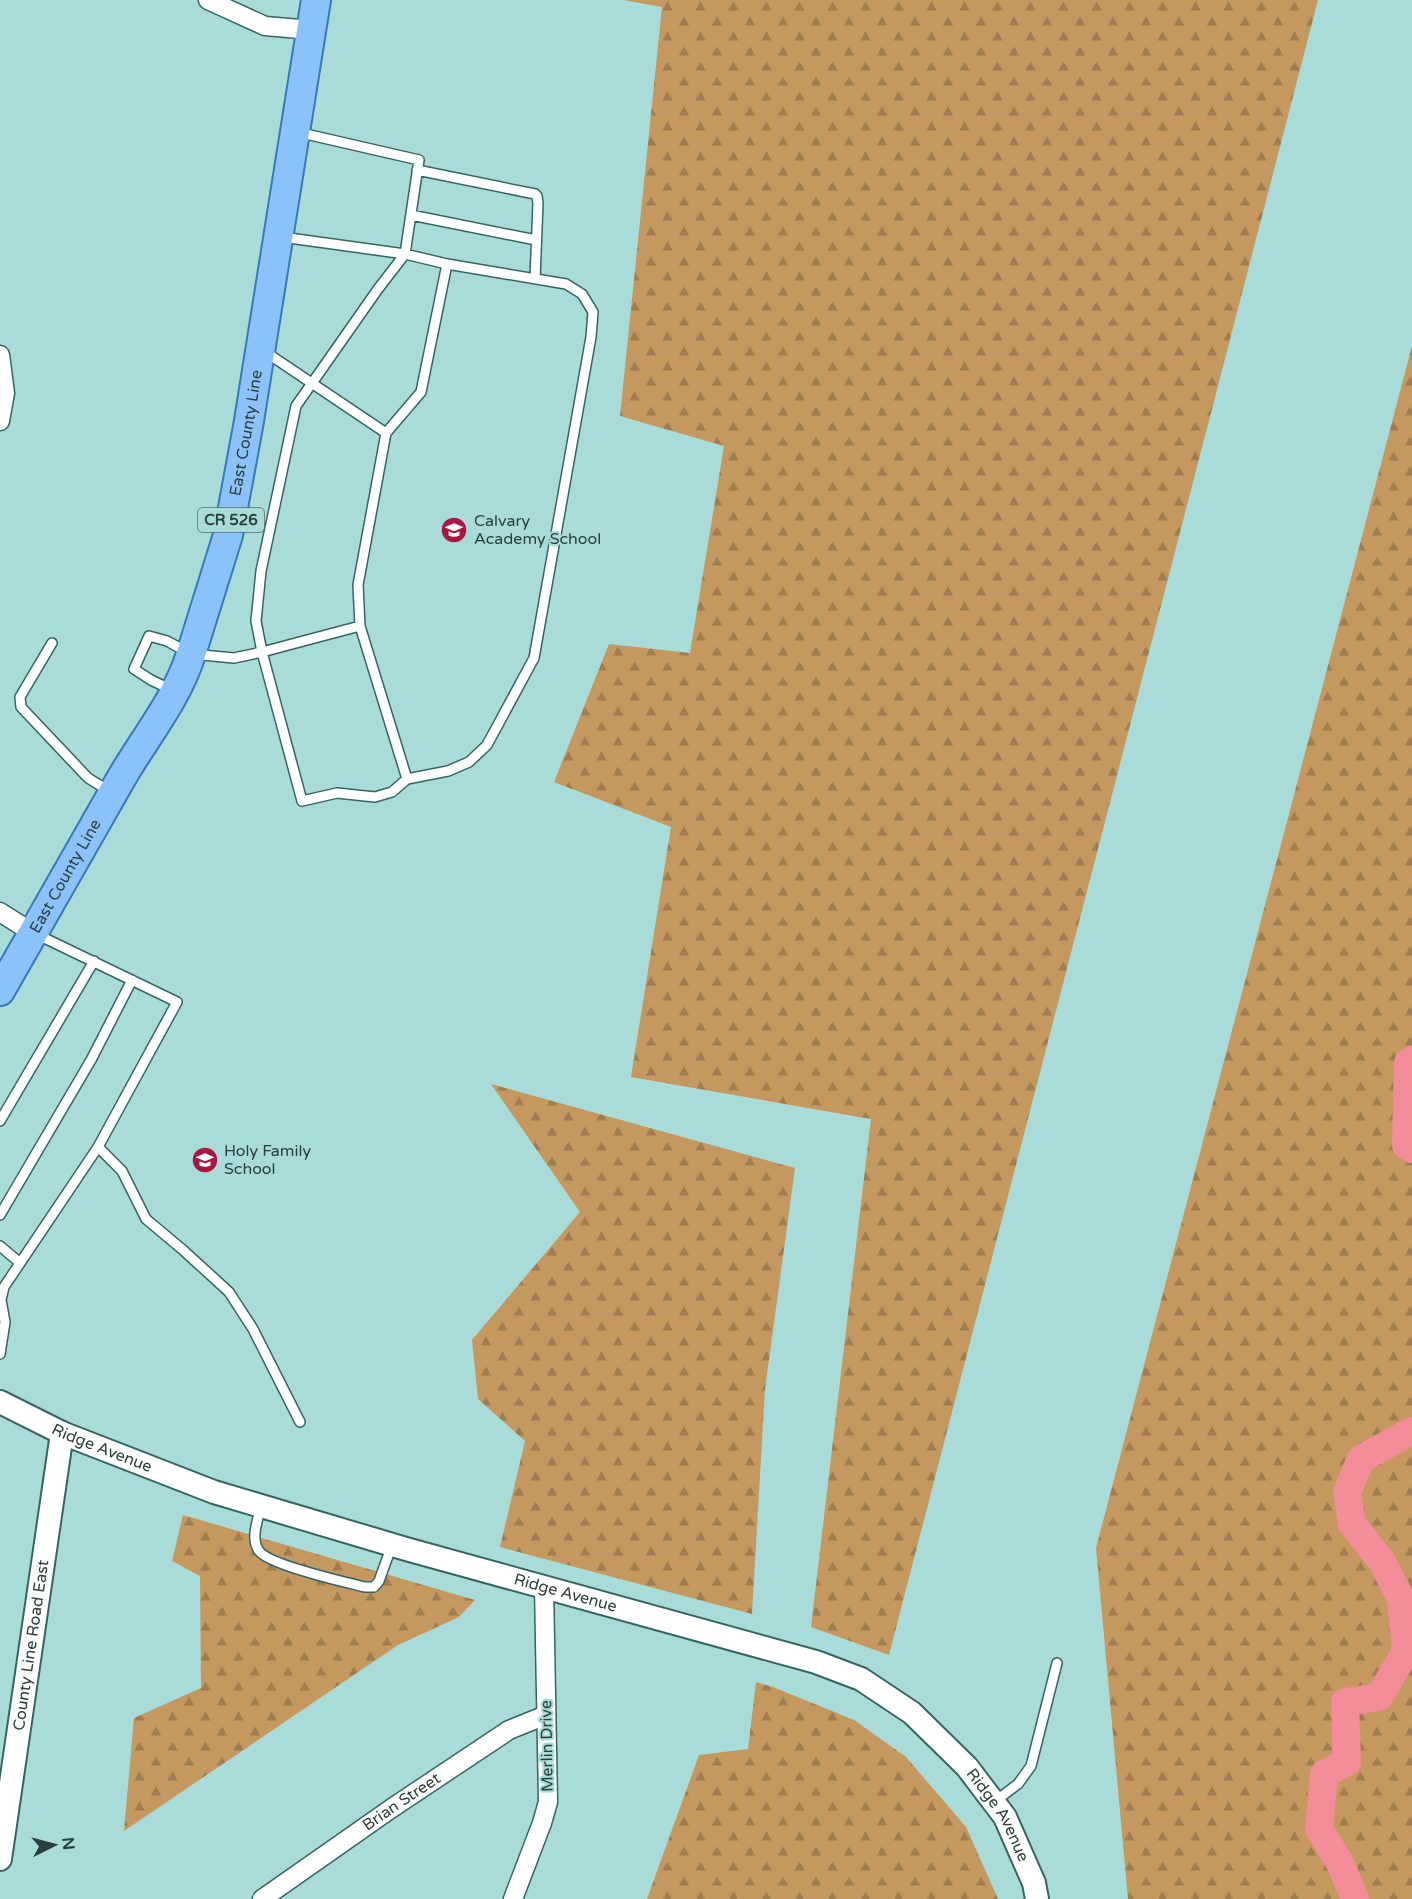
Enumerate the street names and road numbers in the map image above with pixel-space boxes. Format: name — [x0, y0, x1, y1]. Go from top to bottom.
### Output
street label: East County Line — [225, 368, 267, 498]
road number: CR 526 — [198, 508, 264, 532]
street label: East County Line — [25, 816, 106, 937]
street label: Ridge Avenue — [48, 1419, 155, 1477]
street label: County Line Road East — [9, 1559, 53, 1732]
street label: Ridge Avenue — [512, 1569, 619, 1617]
street label: Merlin Drive — [536, 1700, 558, 1792]
street label: Ridge Avenue — [962, 1765, 1033, 1865]
street label: Brian Street — [359, 1768, 444, 1835]

